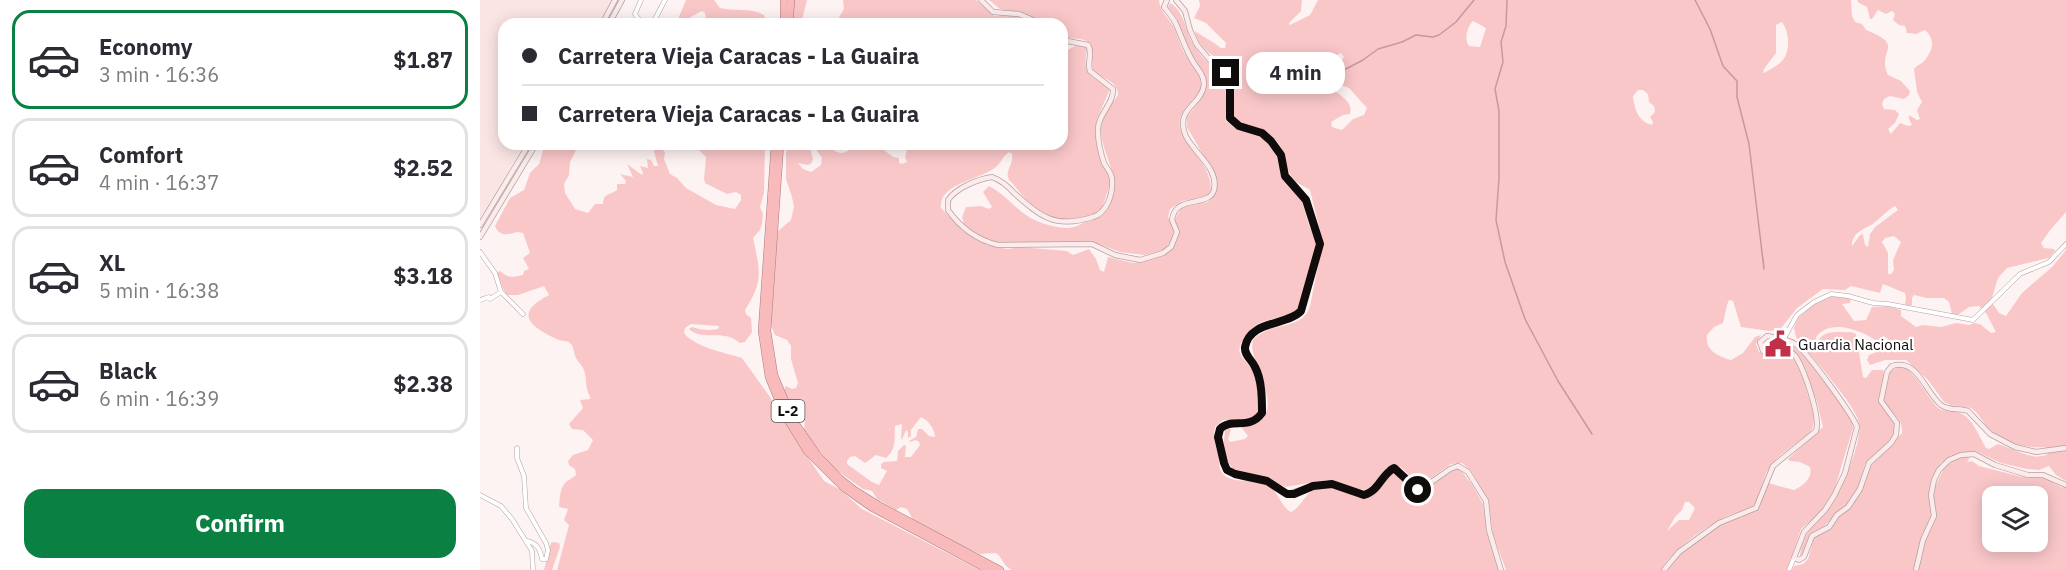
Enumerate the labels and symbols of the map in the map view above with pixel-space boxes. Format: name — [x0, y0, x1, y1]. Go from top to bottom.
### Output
callout: 4 min — [1247, 52, 1346, 94]
route end — [1212, 59, 1239, 86]
public building icon: Guardia Nacional — [1763, 329, 1793, 359]
place label: Guardia Nacional — [1798, 335, 1913, 354]
road number: L-2 — [772, 400, 804, 422]
route start — [1404, 476, 1431, 503]

